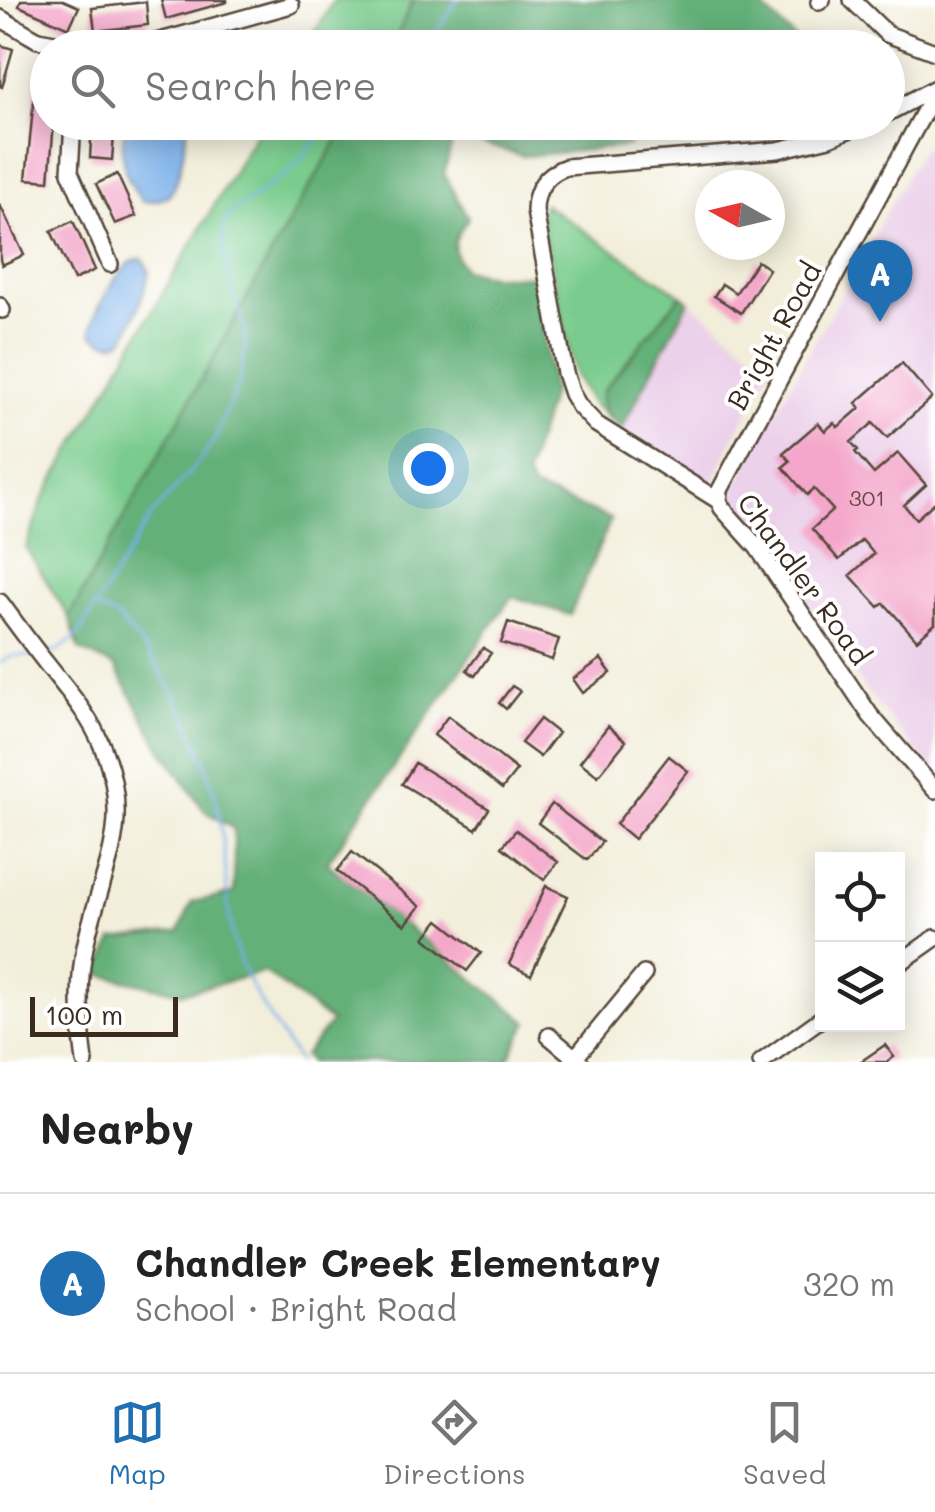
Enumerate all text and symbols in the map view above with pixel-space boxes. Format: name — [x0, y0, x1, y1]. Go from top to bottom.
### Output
search box — [30, 30, 905, 140]
icon: search — [65, 58, 120, 113]
text: Search here — [145, 60, 376, 110]
north arrow — [695, 170, 785, 260]
pin: A — [848, 240, 912, 322]
street label: Bright Road — [718, 255, 828, 416]
your location — [403, 443, 454, 494]
house number: 301 — [849, 483, 885, 512]
street label: Chandler Road — [730, 485, 879, 671]
map controls — [815, 852, 905, 1032]
button: locate — [815, 852, 905, 942]
button: layers — [815, 942, 905, 1032]
scale bar — [30, 992, 178, 1036]
text: 100 m — [45, 996, 123, 1032]
text: Nearby — [40, 1100, 194, 1155]
text: Chandler Creek Elementary — [135, 1237, 661, 1287]
text: A — [61, 1262, 84, 1304]
text: 320 m — [803, 1262, 895, 1304]
text: School · Bright Road — [135, 1287, 457, 1329]
tab: Map — [109, 1395, 166, 1491]
tab: Directions — [383, 1395, 526, 1491]
tab: Saved — [743, 1395, 826, 1491]

